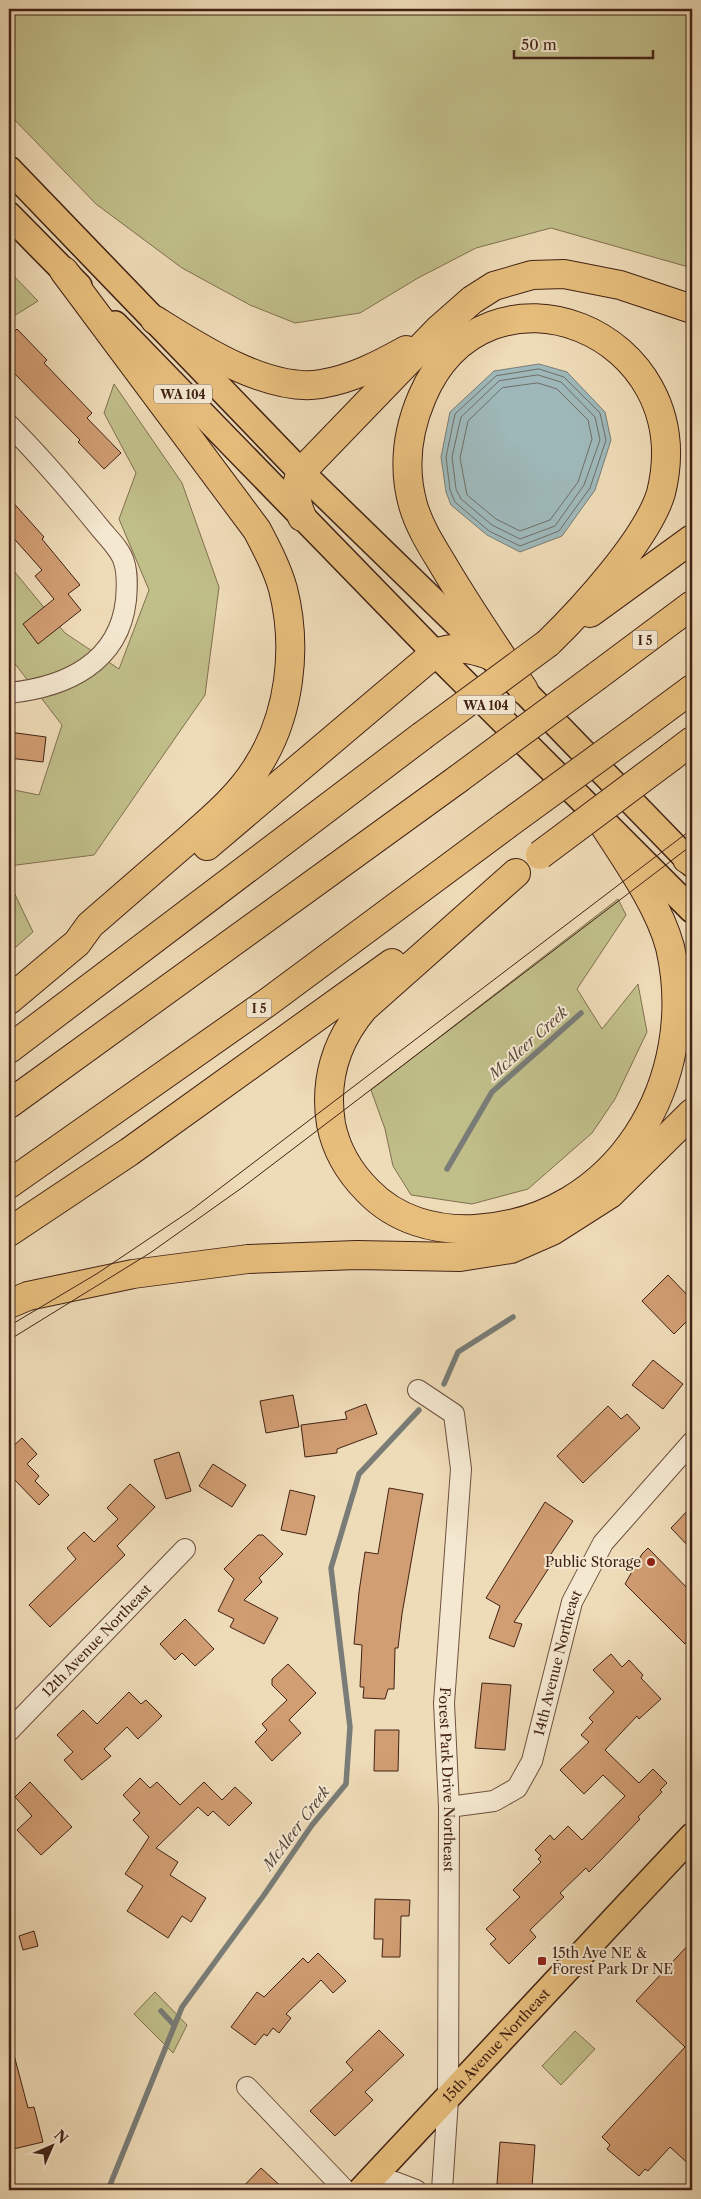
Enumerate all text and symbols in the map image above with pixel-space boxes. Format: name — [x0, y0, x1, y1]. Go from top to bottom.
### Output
scale bar — [514, 28, 652, 60]
text: 50 m — [521, 35, 557, 54]
road number: WA 104 — [154, 384, 212, 404]
road number: I 5 — [632, 630, 658, 650]
road number: WA 104 — [457, 696, 515, 714]
road number: I 5 — [246, 998, 272, 1018]
water label: McAleer Creek — [483, 1002, 572, 1085]
place label: Public Storage — [545, 1553, 641, 1571]
marker: Public Storage — [645, 1556, 657, 1568]
street label: 12th Avenue Northeast — [38, 1580, 155, 1701]
street label: 14th Avenue Northeast — [530, 1587, 586, 1738]
street label: Forest Park Drive Northeast — [435, 1687, 458, 1872]
water label: McAleer Creek — [257, 1782, 334, 1875]
place label: 15th Ave NE & Forest Park Dr NE — [552, 1944, 673, 1978]
marker: 15th Ave NE & Forest Park Dr NE — [536, 1955, 548, 1967]
street label: 15th Avenue Northeast — [439, 1985, 554, 2106]
north arrow — [28, 2122, 78, 2172]
text: N — [51, 2126, 72, 2147]

